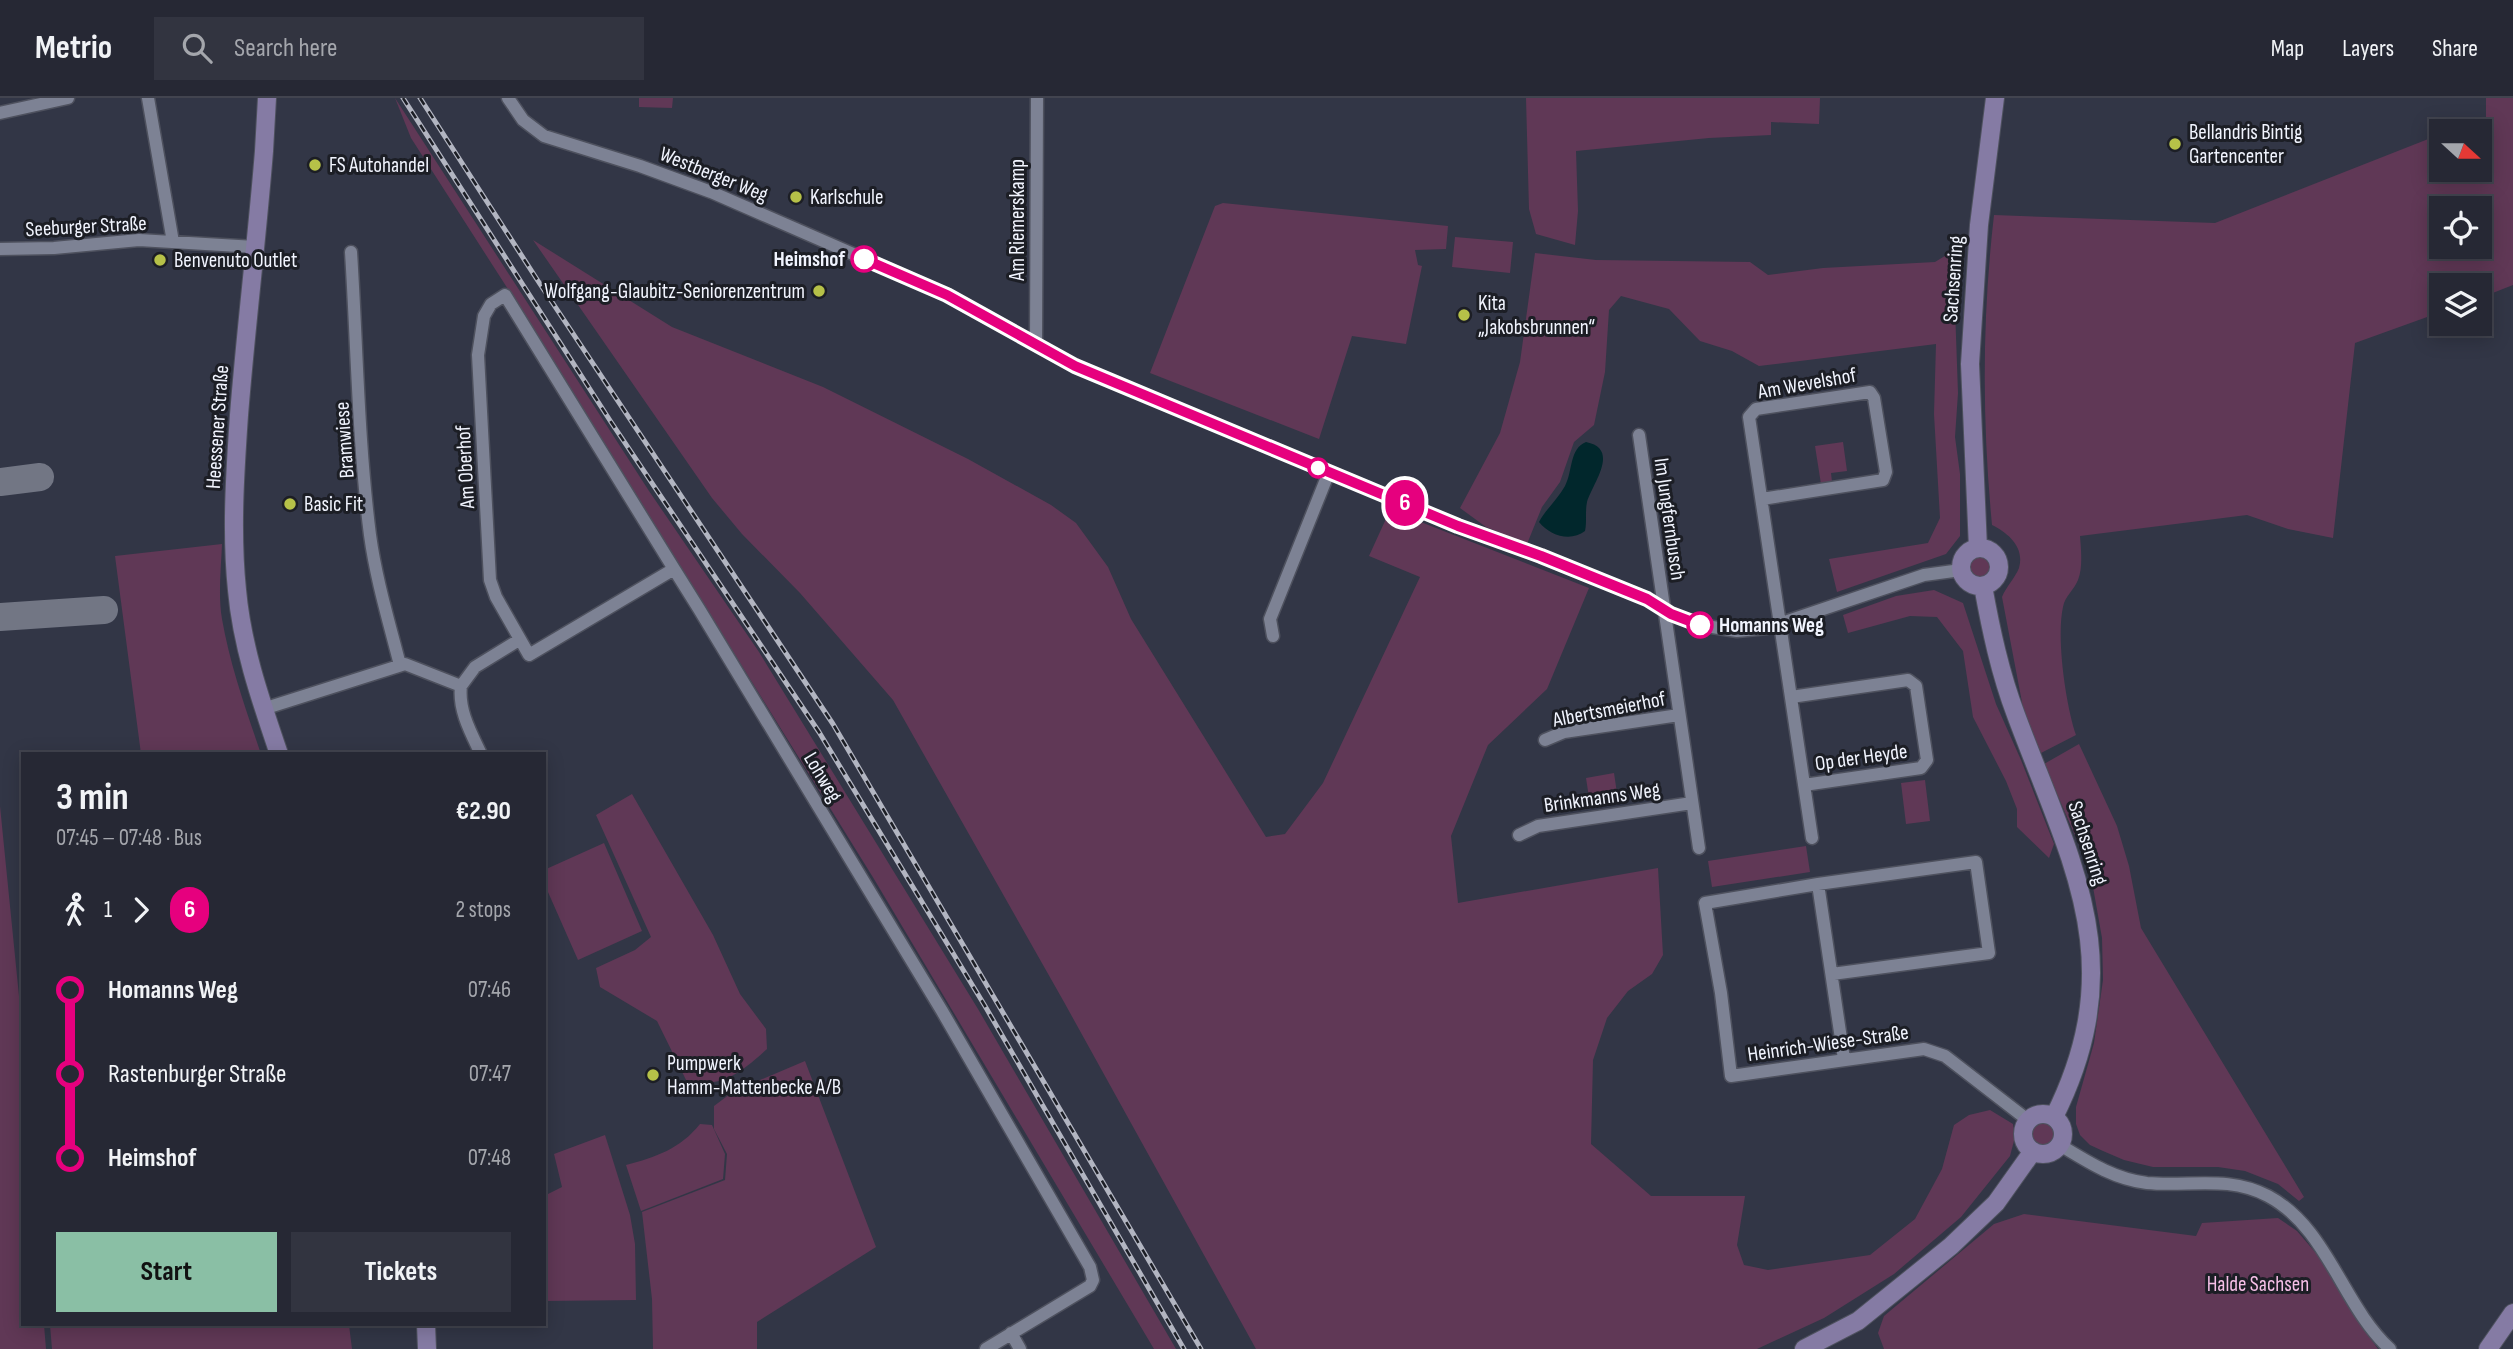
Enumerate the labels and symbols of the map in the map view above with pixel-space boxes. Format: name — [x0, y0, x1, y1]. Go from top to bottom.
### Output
north arrow — [2429, 119, 2492, 182]
place label: Bellandris Bintig Gartencenter — [2189, 120, 2302, 169]
marker: Bellandris Bintig Gartencenter — [2167, 136, 2183, 152]
street label: Westberger Weg — [656, 141, 772, 208]
place label: FS Autohandel — [329, 153, 429, 178]
marker: FS Autohandel — [307, 157, 323, 173]
street label: Am Riemerskamp — [1005, 159, 1030, 282]
place label: Karlschule — [810, 185, 883, 210]
marker: Karlschule — [788, 189, 804, 205]
street label: Seeburger Straße — [25, 211, 147, 242]
street label: Sachsenring — [1938, 235, 1969, 323]
marker: Heimshof — [851, 246, 877, 272]
place label: Heimshof — [774, 247, 845, 272]
place label: Benvenuto Outlet — [174, 248, 297, 273]
marker: Benvenuto Outlet — [152, 252, 168, 268]
place label: Wolfgang-Glaubitz-Seniorenzentrum — [544, 279, 805, 304]
marker: Wolfgang-Glaubitz-Seniorenzentrum — [811, 283, 827, 299]
place label: Kita „Jakobsbrunnen“ — [1478, 291, 1595, 340]
marker: Kita „Jakobsbrunnen“ — [1456, 307, 1472, 323]
street label: Am Wevelshof — [1755, 362, 1859, 405]
street label: Heessener Straße — [201, 364, 234, 490]
street label: Bramwiese — [329, 401, 360, 479]
street label: Am Oberhof — [451, 424, 480, 510]
street label: Im Jungfernbusch — [1649, 456, 1690, 582]
unlabelled marker — [1308, 458, 1328, 478]
line badge: 6 — [1382, 480, 1428, 526]
place label: Basic Fit — [304, 492, 363, 517]
marker: Basic Fit — [282, 496, 298, 512]
marker: Homanns Weg — [1687, 612, 1713, 638]
place label: Homanns Weg — [1719, 613, 1824, 638]
street label: Albertsmeierhof — [1550, 686, 1669, 733]
street label: Op der Heyde — [1813, 739, 1909, 776]
street label: Lohweg — [798, 748, 847, 807]
street label: Brinkmanns Weg — [1542, 777, 1662, 818]
street label: Sachsenring — [2062, 798, 2113, 888]
street label: Heinrich-Wiese-Straße — [1746, 1020, 1910, 1067]
place label: Pumpwerk Hamm-Mattenbecke A/B — [667, 1051, 841, 1100]
marker: Pumpwerk Hamm-Mattenbecke A/B — [645, 1067, 661, 1083]
park label: Halde Sachsen — [2207, 1272, 2309, 1297]

